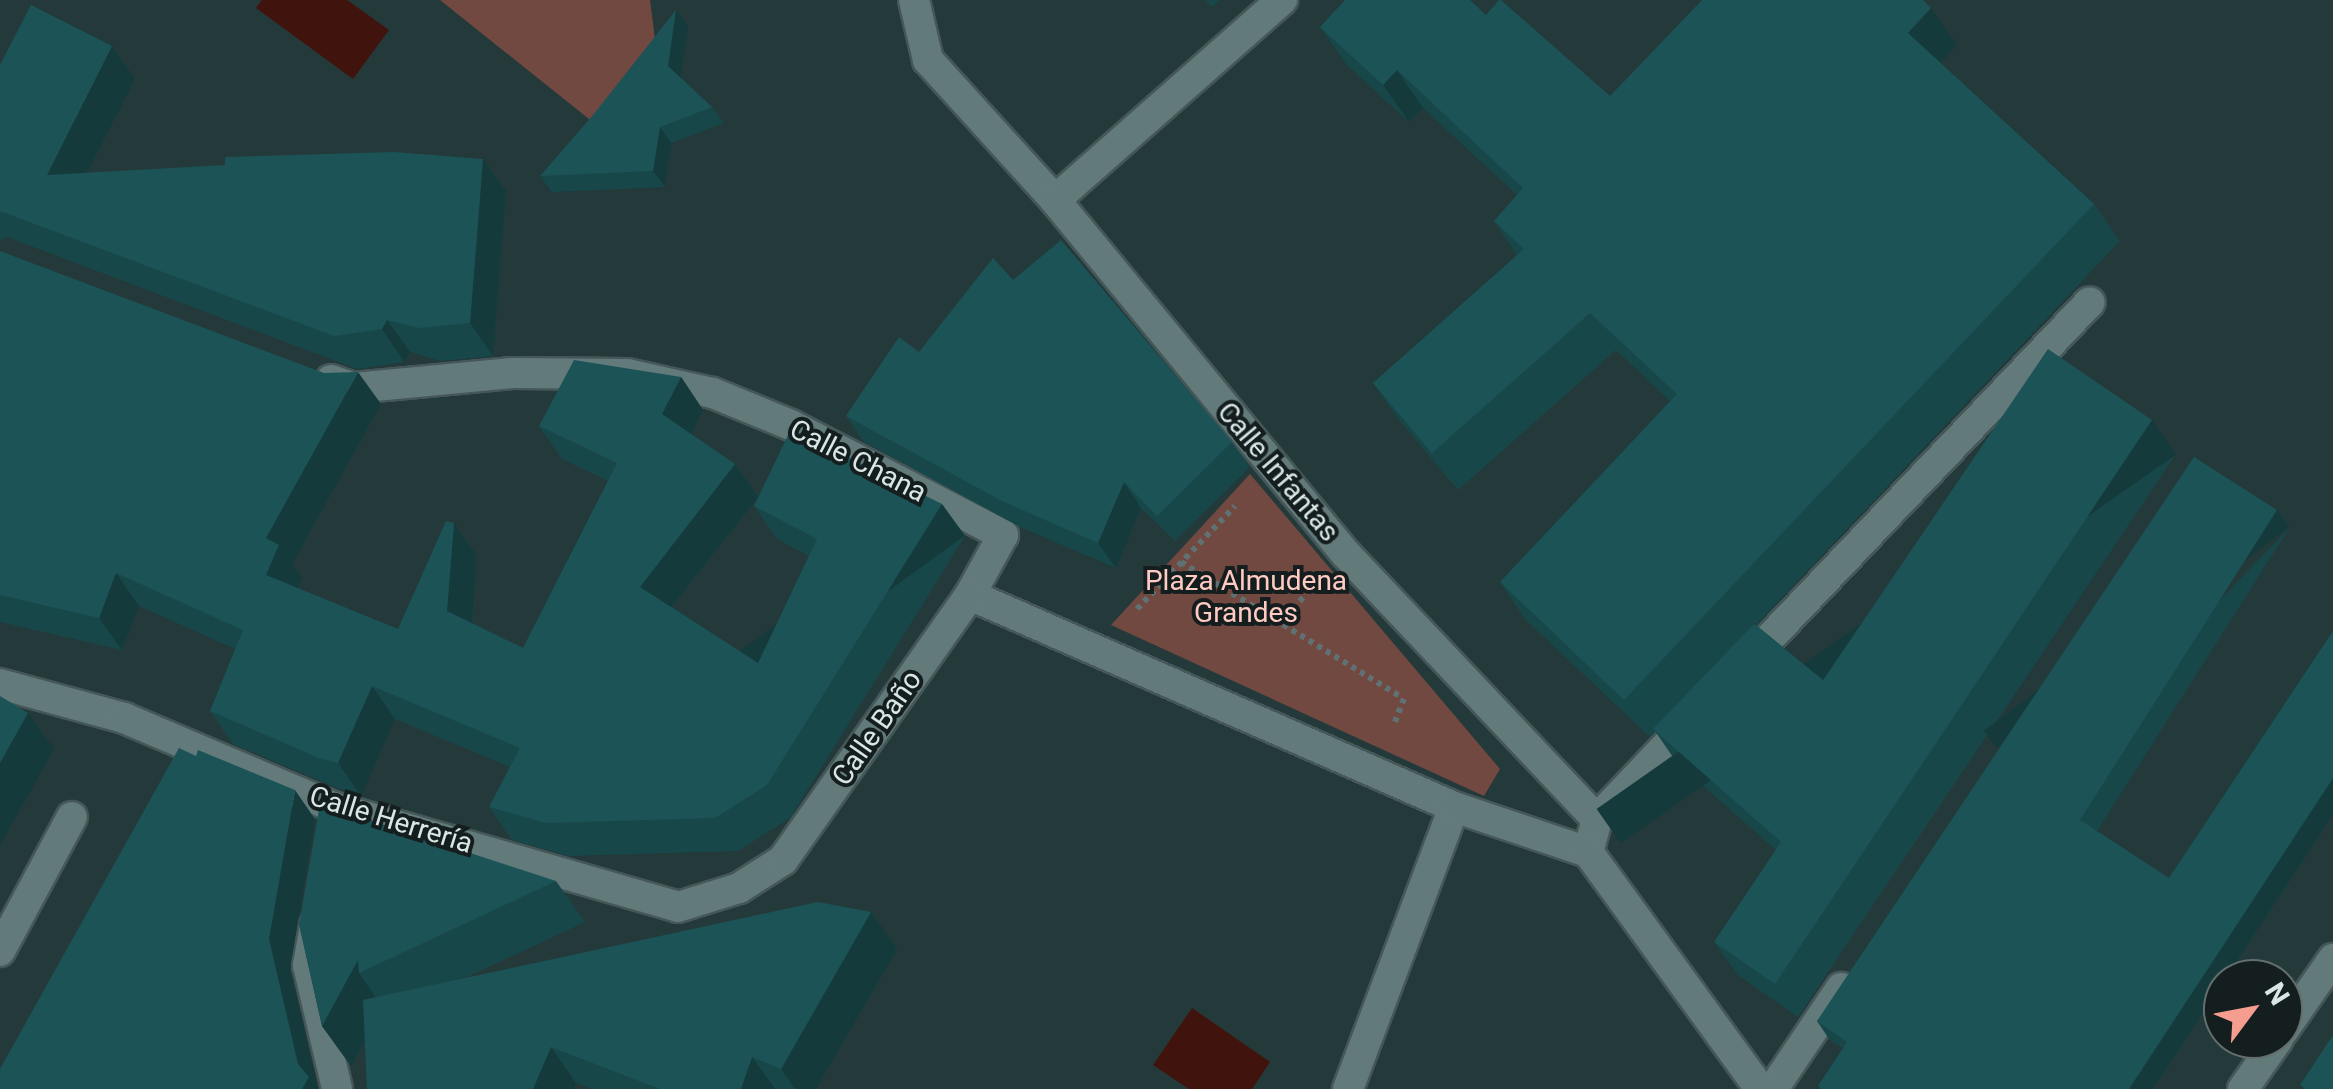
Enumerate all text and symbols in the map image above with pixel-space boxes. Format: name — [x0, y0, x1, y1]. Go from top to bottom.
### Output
street label: Calle Infantas — [1210, 396, 1346, 548]
street label: Calle Chana — [784, 412, 932, 510]
park label: Plaza Almudena Grandes — [1145, 564, 1347, 630]
street label: Calle Baño — [825, 664, 929, 792]
street label: Calle Herrería — [305, 779, 477, 861]
north arrow — [2203, 959, 2303, 1059]
text: N — [2258, 977, 2296, 1011]

